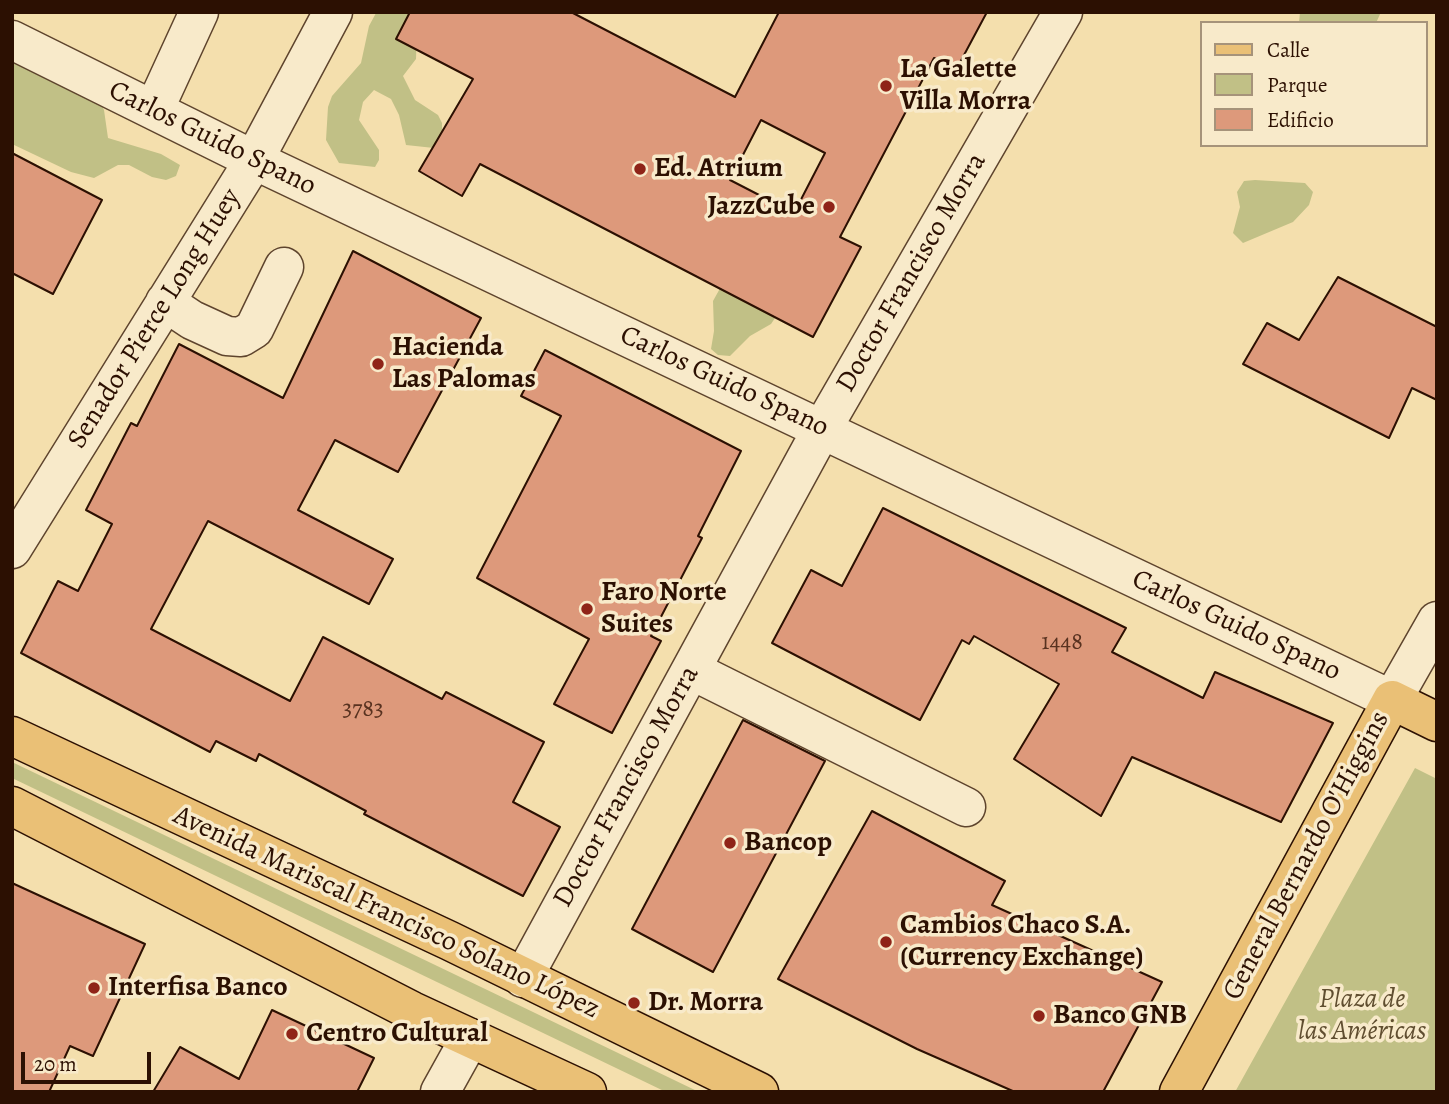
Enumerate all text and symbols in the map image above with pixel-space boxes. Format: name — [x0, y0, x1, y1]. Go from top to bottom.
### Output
legend — [1200, 21, 1428, 147]
text: Calle — [1267, 36, 1310, 64]
place label: La Galette Villa Morra — [900, 53, 1031, 119]
text: Parque — [1267, 71, 1327, 99]
street label: Carlos Guido Spano — [103, 74, 321, 204]
marker: La Galette Villa Morra — [878, 78, 894, 94]
text: Edificio — [1267, 106, 1334, 134]
street label: Doctor Francisco Morra — [830, 147, 994, 399]
place label: Ed. Atrium — [654, 152, 783, 186]
marker: Ed. Atrium — [632, 161, 648, 177]
street label: Senador Pierce Long Huey — [61, 183, 249, 455]
place label: JazzCube — [707, 190, 815, 224]
marker: JazzCube — [821, 199, 837, 215]
street label: Carlos Guido Spano — [614, 319, 834, 445]
place label: Hacienda Las Palomas — [392, 331, 536, 397]
marker: Hacienda Las Palomas — [370, 356, 386, 372]
street label: Carlos Guido Spano — [1126, 563, 1346, 689]
place label: Faro Norte Suites — [601, 576, 727, 642]
marker: Faro Norte Suites — [579, 601, 595, 617]
house number: 1448 — [1041, 629, 1083, 657]
street label: Doctor Francisco Morra — [547, 660, 707, 914]
house number: 3783 — [342, 696, 384, 724]
street label: General Bernardo O'Higgins — [1217, 706, 1397, 1006]
street label: Avenida Mariscal Francisco Solano López — [168, 799, 604, 1027]
place label: Bancop — [744, 826, 832, 860]
marker: Bancop — [722, 835, 738, 851]
place label: Cambios Chaco S.A. (Currency Exchange) — [900, 909, 1144, 975]
marker: Cambios Chaco S.A. (Currency Exchange) — [878, 934, 894, 950]
place label: Interfisa Banco — [108, 971, 288, 1005]
marker: Interfisa Banco — [86, 980, 102, 996]
park label: Plaza de las Américas — [1298, 983, 1426, 1049]
place label: Dr. Morra — [648, 986, 763, 1020]
marker: Dr. Morra — [626, 995, 642, 1011]
place label: Banco GNB — [1053, 999, 1187, 1033]
marker: Banco GNB — [1031, 1008, 1047, 1024]
place label: Centro Cultural — [306, 1017, 488, 1051]
marker: Centro Cultural — [284, 1026, 300, 1042]
scale bar — [24, 1038, 154, 1082]
text: 20 m — [34, 1050, 77, 1078]

